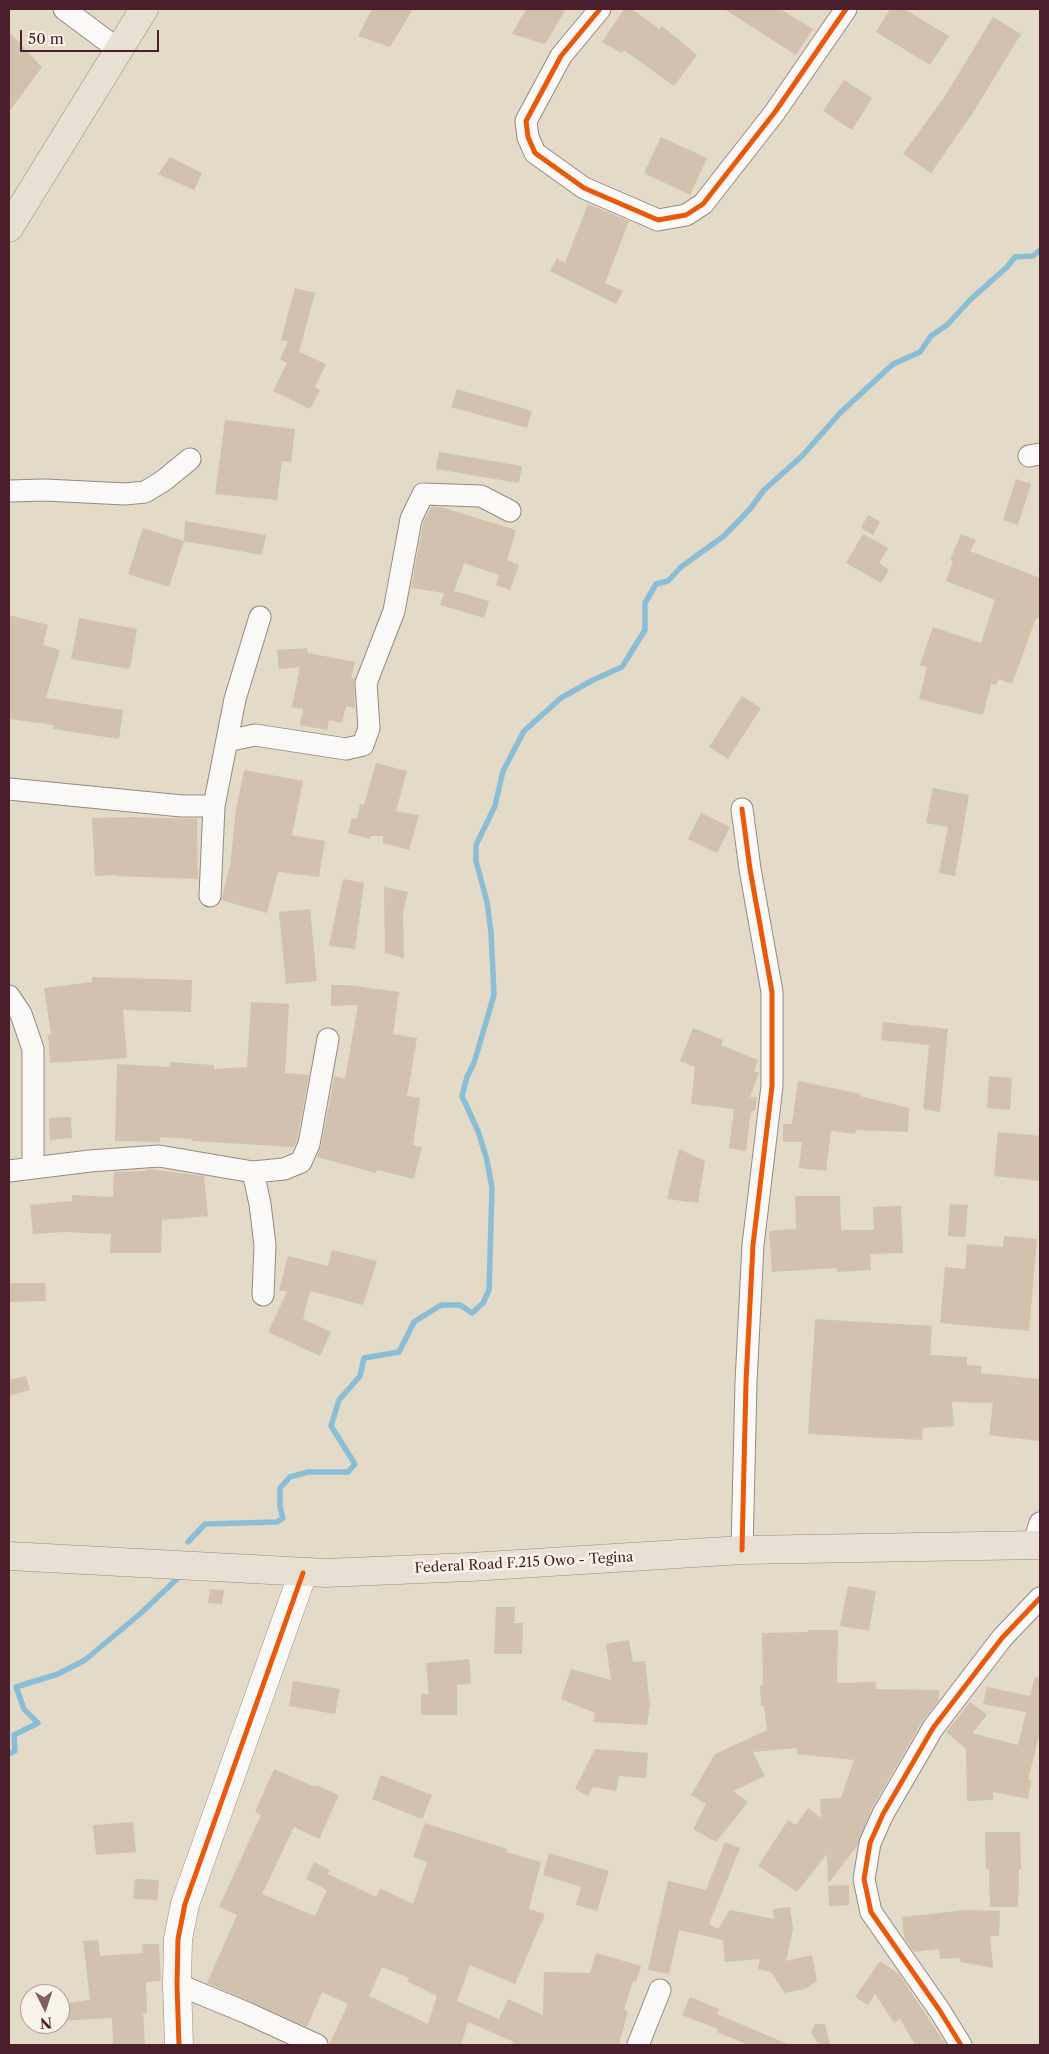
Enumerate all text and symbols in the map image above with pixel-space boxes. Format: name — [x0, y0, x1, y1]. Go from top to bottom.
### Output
scale bar — [22, 20, 161, 52]
text: 50 m — [28, 29, 64, 48]
street label: Federal Road F.215 Owo - Tegina — [414, 1549, 634, 1577]
north arrow — [20, 1984, 70, 2034]
text: N — [39, 2014, 53, 2032]

